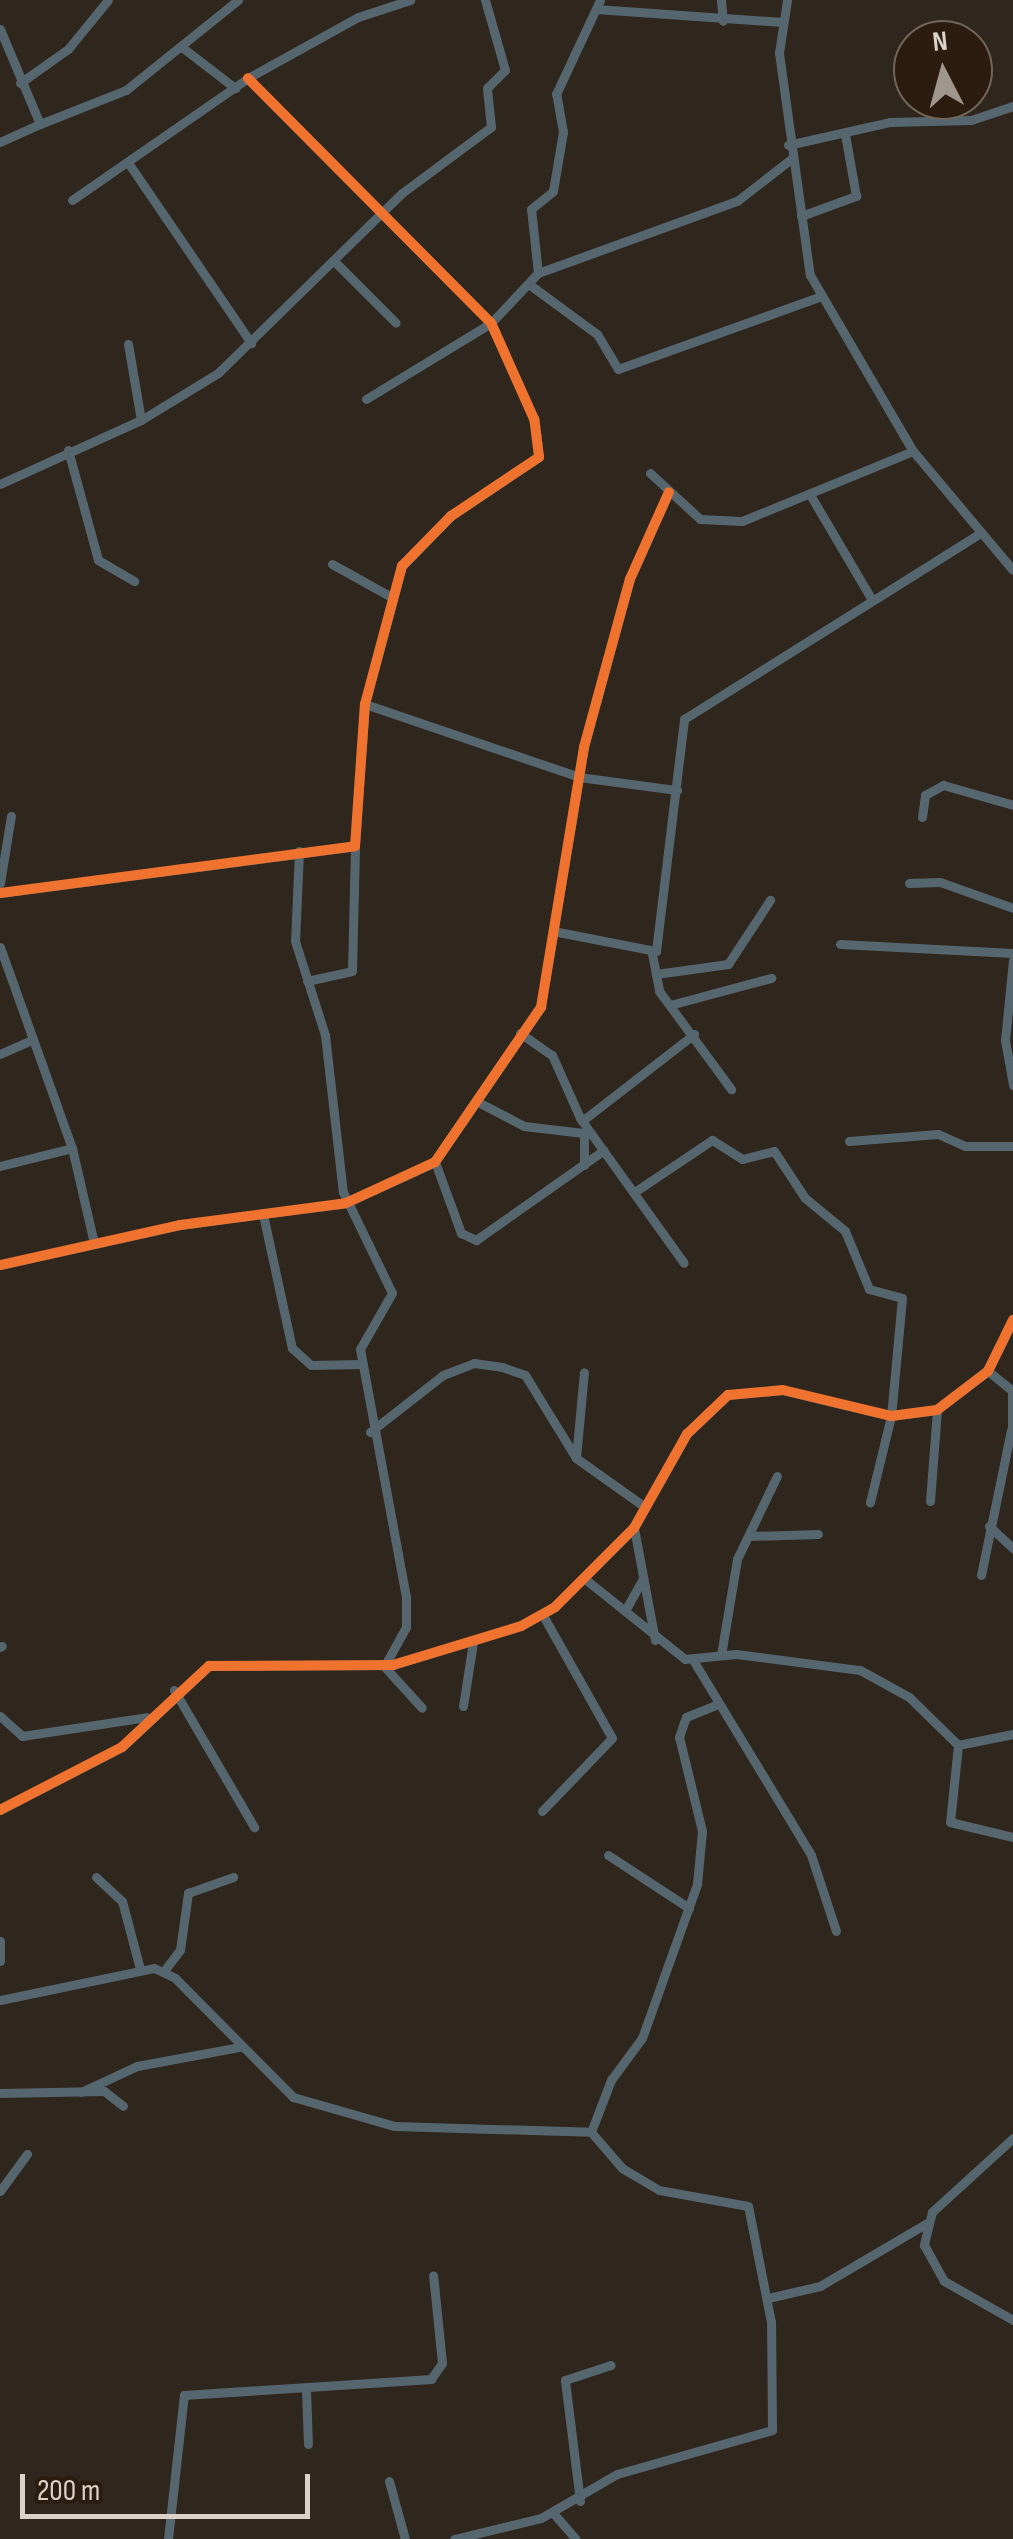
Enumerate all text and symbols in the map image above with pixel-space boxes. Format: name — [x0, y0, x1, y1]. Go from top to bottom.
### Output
north arrow — [893, 20, 993, 120]
text: N — [931, 24, 949, 59]
scale bar — [25, 2454, 315, 2516]
text: 200 m — [37, 2473, 100, 2509]

